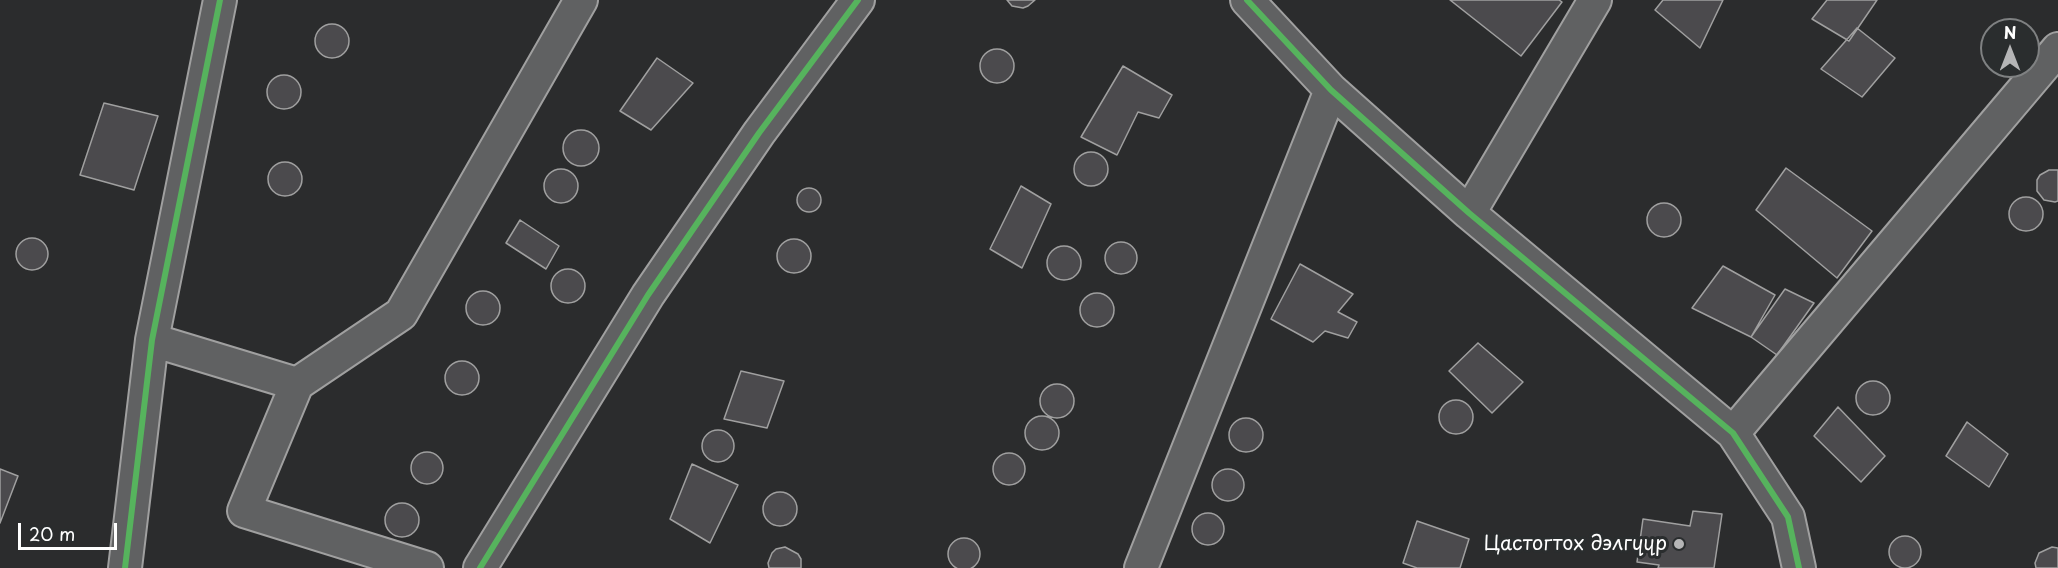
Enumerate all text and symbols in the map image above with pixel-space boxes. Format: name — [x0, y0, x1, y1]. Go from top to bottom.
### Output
north arrow — [1980, 18, 2040, 78]
text: N — [2004, 20, 2016, 44]
scale bar — [21, 511, 120, 549]
text: 20 m — [29, 520, 75, 547]
place label: Цастогтох дэлгүүр — [1484, 532, 1667, 556]
marker: Цастогтох дэлгүүр — [1672, 537, 1686, 551]

